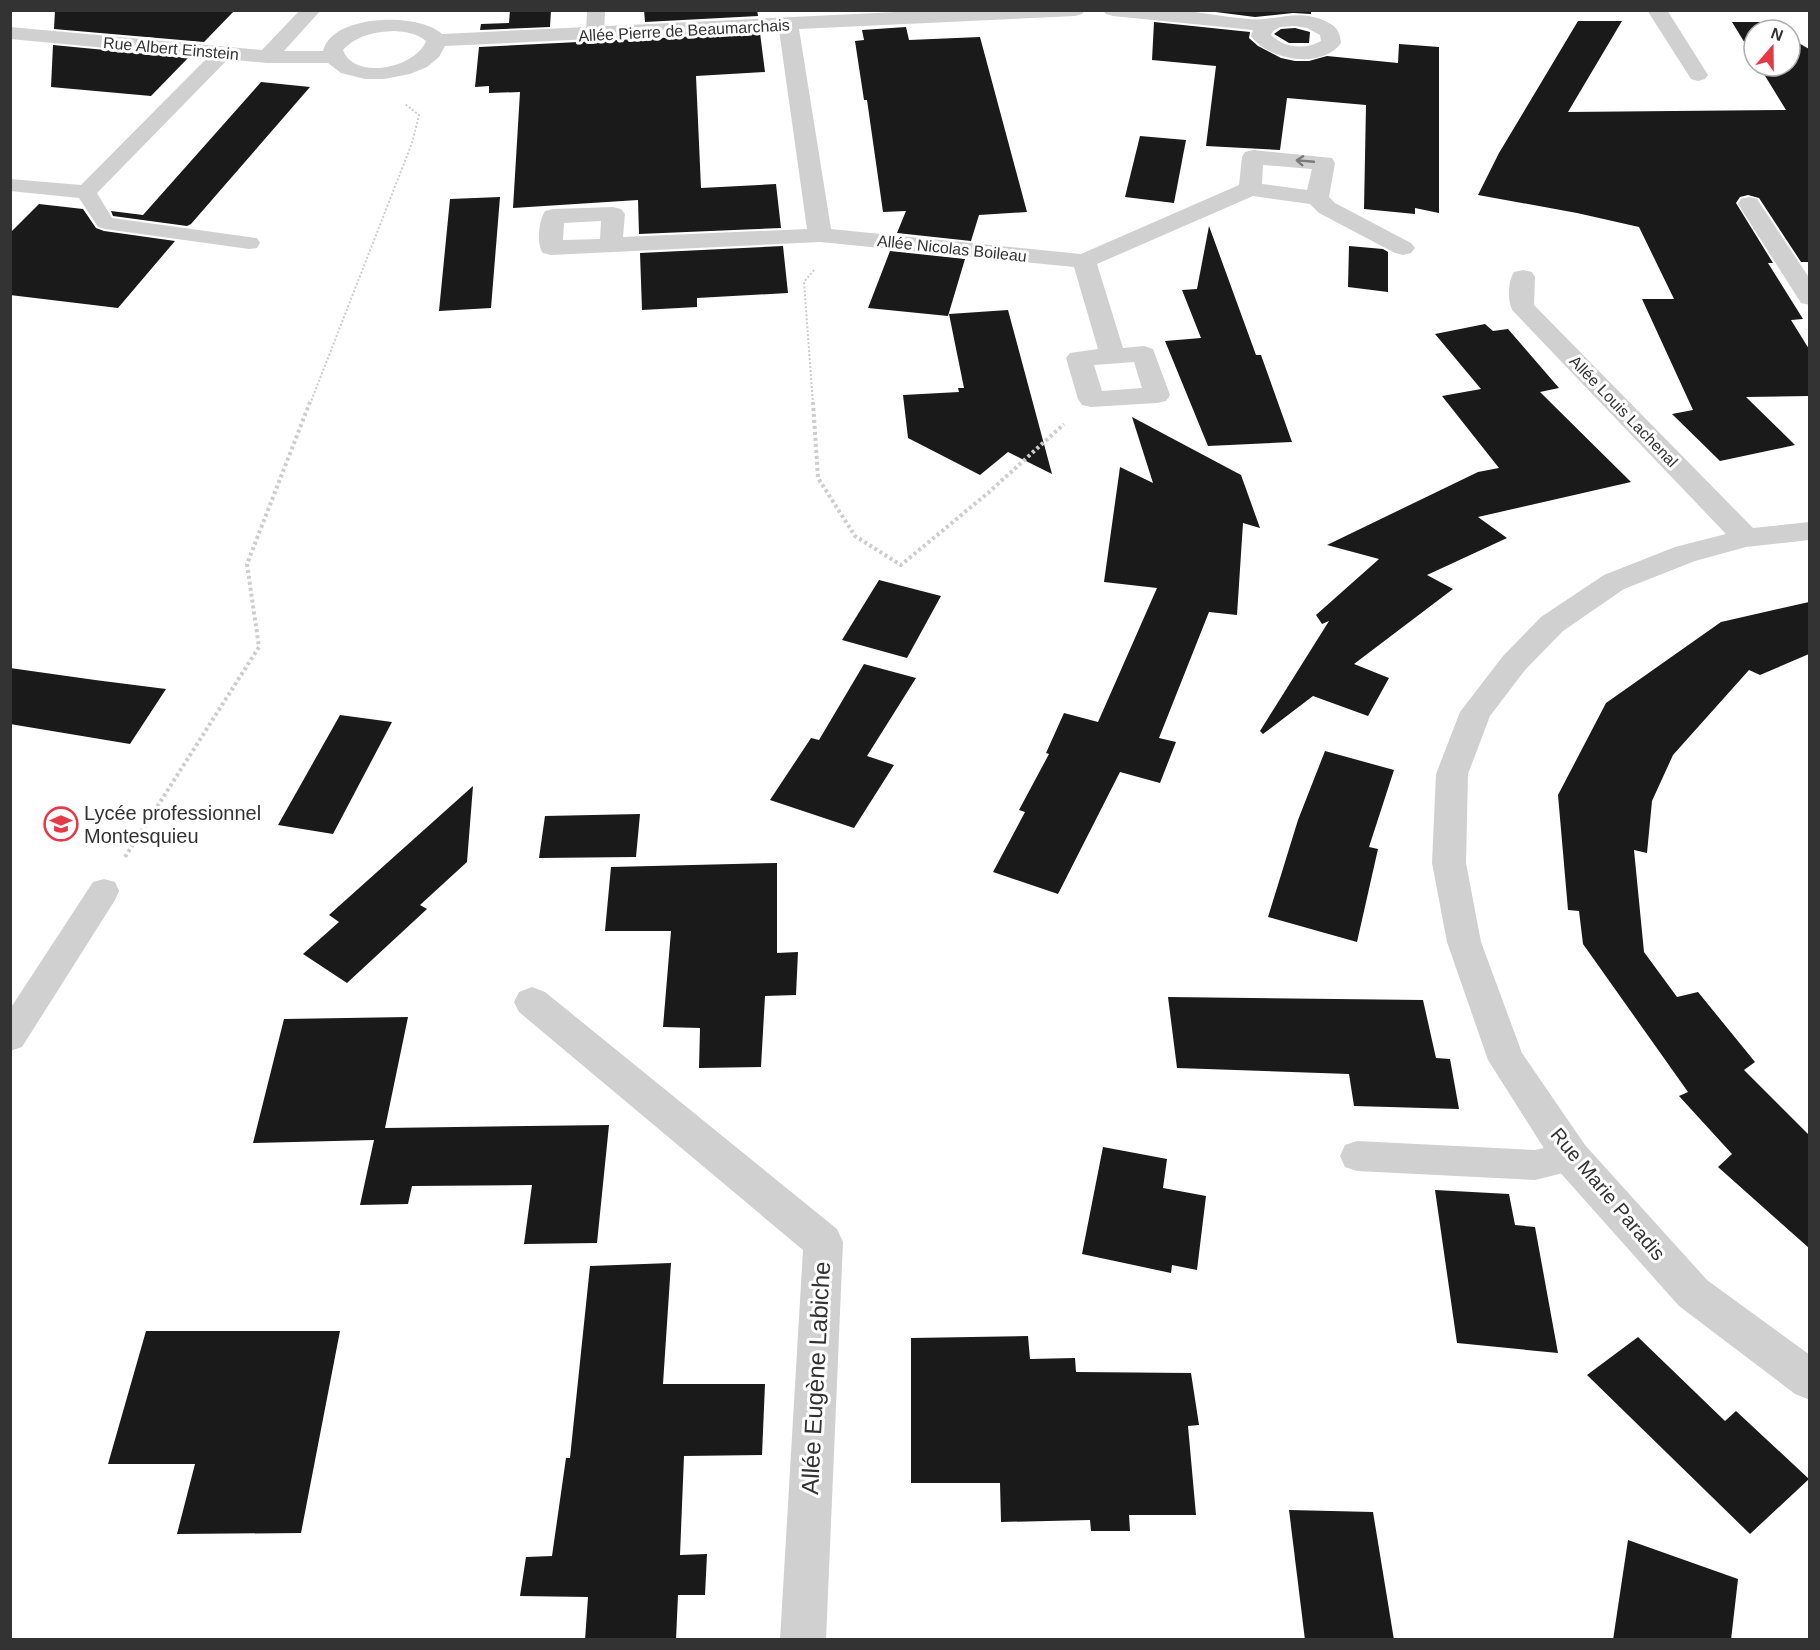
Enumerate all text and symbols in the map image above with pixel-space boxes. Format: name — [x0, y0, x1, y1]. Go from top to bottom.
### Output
street label: Allée Pierre de Beaumarchais — [578, 16, 790, 45]
north arrow — [1742, 18, 1802, 78]
text: N — [1769, 24, 1785, 44]
street label: Rue Albert Einstein — [102, 34, 239, 63]
one-way arrow — [1296, 156, 1316, 167]
street label: Allée Nicolas Boileau — [876, 232, 1028, 265]
street label: Allée Louis Lachenal — [1566, 352, 1681, 470]
place label: Lycée professionnel Montesquieu — [84, 802, 261, 847]
school or university icon: Lycée professionnel Montesquieu — [43, 806, 79, 842]
street label: Rue Marie Paradis — [1546, 1123, 1670, 1265]
street label: Allée Eugène Labiche — [796, 1261, 835, 1495]

